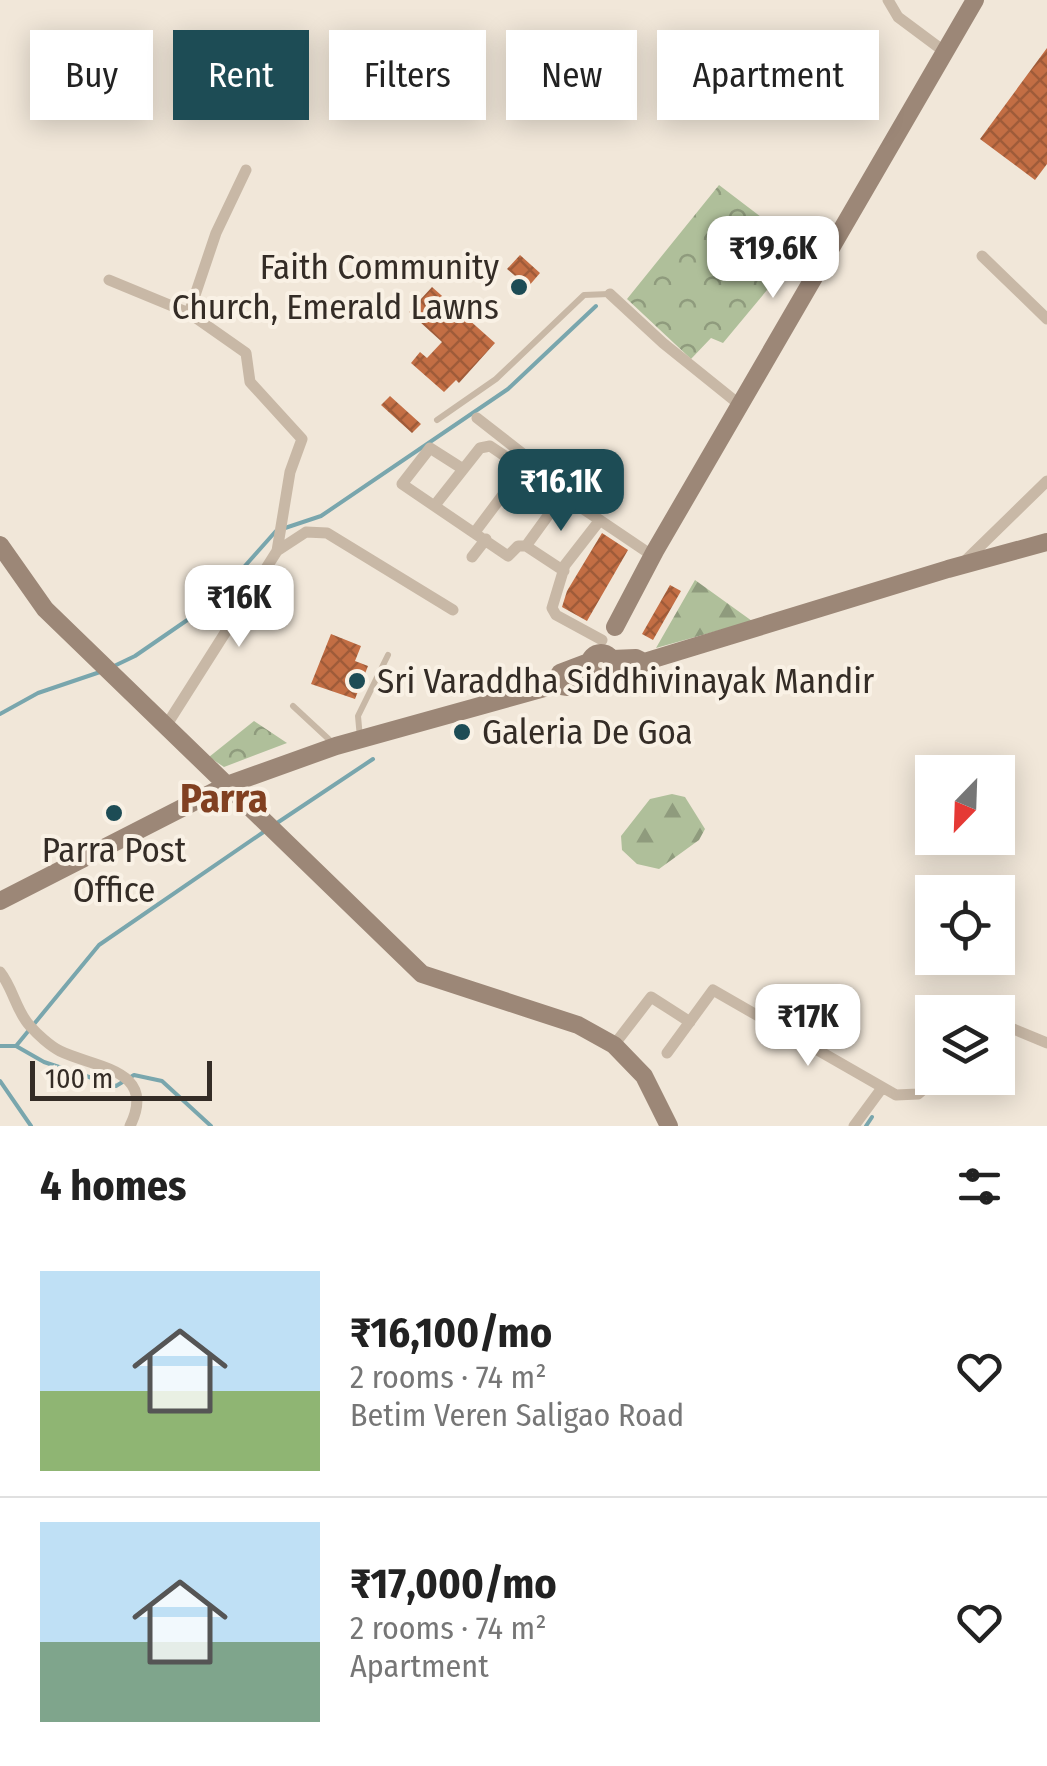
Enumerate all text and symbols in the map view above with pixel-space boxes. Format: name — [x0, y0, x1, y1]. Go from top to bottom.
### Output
chip: Buy — [30, 30, 153, 120]
chip: Rent — [173, 30, 309, 120]
chip: Filters — [329, 30, 486, 120]
chip: New — [506, 30, 637, 120]
chip: Apartment — [657, 30, 879, 120]
pin: ₹19.6K — [692, 216, 854, 301]
text: ₹19.6K — [729, 229, 817, 267]
place label: Faith Community Church, Emerald Lawns — [172, 246, 499, 328]
marker: Faith Community Church, Emerald Lawns — [508, 276, 530, 298]
pin: ₹16.1K — [480, 449, 642, 534]
text: ₹16.1K — [520, 462, 602, 500]
pin: ₹16K — [180, 565, 298, 650]
text: ₹16K — [207, 578, 271, 616]
place label: Sri Varaddha Siddhivinayak Mandir — [377, 660, 874, 702]
marker: Sri Varaddha Siddhivinayak Mandir — [346, 670, 368, 692]
place label: Galeria De Goa — [482, 711, 693, 753]
marker: Galeria De Goa — [451, 721, 473, 743]
north arrow — [915, 755, 1015, 855]
map controls — [915, 755, 1015, 1095]
district label: Parra — [180, 775, 268, 823]
marker: Parra Post Office — [103, 802, 125, 824]
place label: Parra Post Office — [42, 829, 187, 911]
button: locate — [915, 875, 1015, 975]
pin: ₹17K — [749, 984, 867, 1069]
button: layers — [915, 995, 1015, 1095]
text: ₹17K — [777, 997, 839, 1035]
scale bar — [30, 1056, 212, 1100]
text: 100 m — [45, 1062, 113, 1095]
icon: filters — [952, 1159, 1007, 1214]
text: 4 homes — [40, 1161, 187, 1211]
text: ₹16,100/mo — [350, 1308, 552, 1358]
icon: home — [120, 1311, 240, 1431]
icon: heart — [952, 1344, 1007, 1399]
text: 2 rooms · 74 m² — [350, 1358, 547, 1396]
text: Betim Veren Saligao Road — [350, 1396, 684, 1434]
text: ₹17,000/mo — [350, 1559, 557, 1609]
icon: home — [120, 1562, 240, 1682]
icon: heart — [952, 1595, 1007, 1650]
text: 2 rooms · 74 m² — [350, 1609, 547, 1647]
text: Apartment — [350, 1647, 489, 1685]

